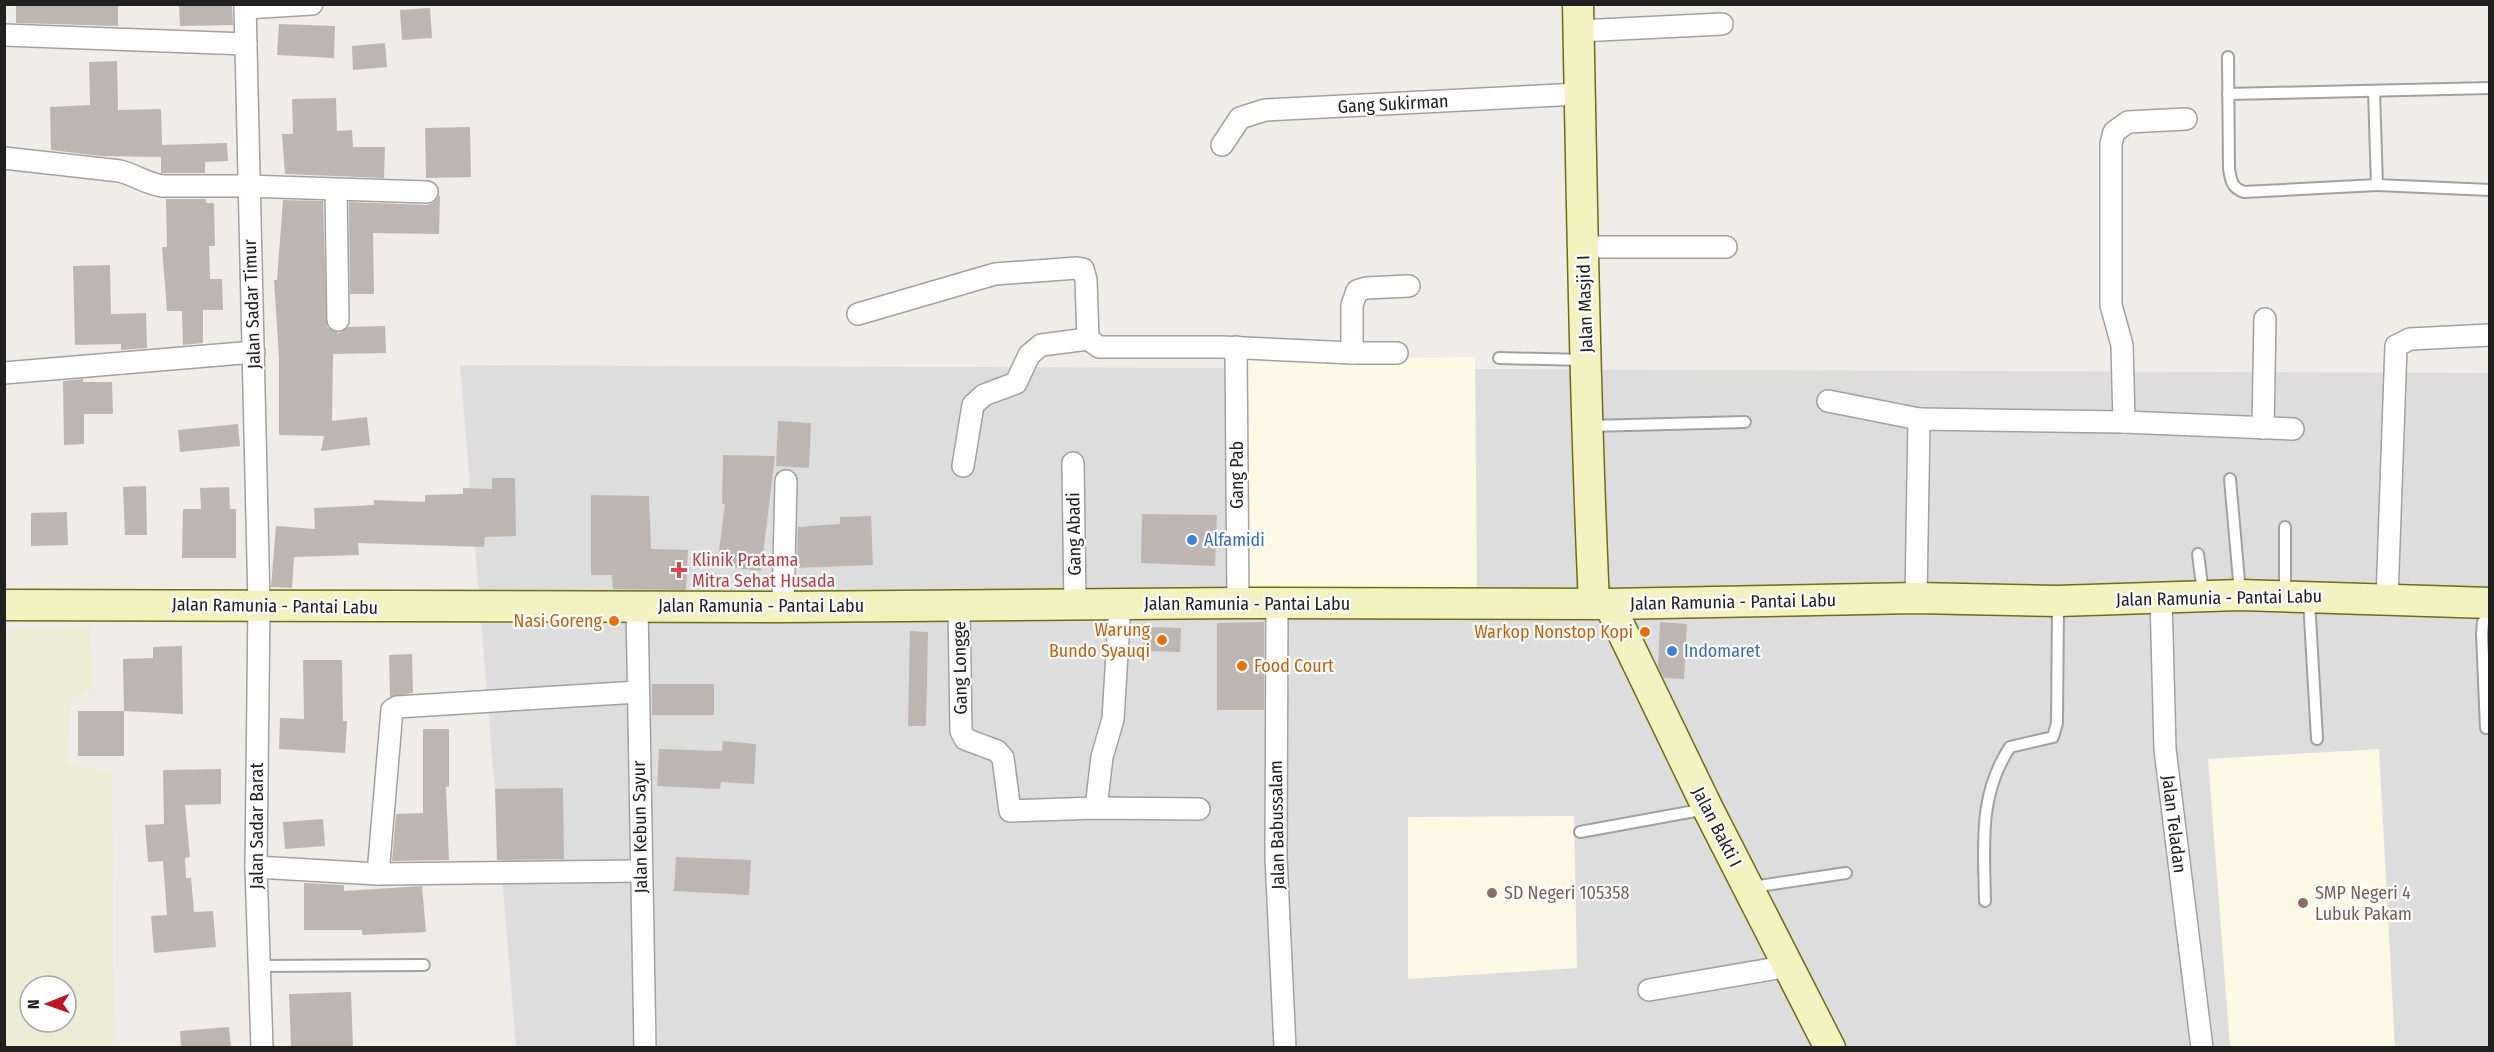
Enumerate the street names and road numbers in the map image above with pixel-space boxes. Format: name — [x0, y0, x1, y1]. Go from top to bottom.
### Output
street label: Gang Sukirman — [1337, 90, 1449, 118]
street label: Jalan Sadar Timur — [239, 238, 265, 369]
street label: Jalan Masjid I — [1572, 255, 1598, 353]
street label: Gang Pab — [1226, 441, 1248, 509]
street label: Gang Abadi — [1062, 492, 1086, 576]
street label: Jalan Ramunia - Pantai Labu — [2116, 585, 2322, 611]
street label: Jalan Ramunia - Pantai Labu — [1630, 589, 1836, 615]
street label: Jalan Ramunia - Pantai Labu — [172, 593, 378, 619]
street label: Jalan Ramunia - Pantai Labu — [1144, 593, 1350, 615]
street label: Jalan Ramunia - Pantai Labu — [658, 595, 864, 617]
street label: Gang Longge — [948, 621, 972, 715]
street label: Jalan Kebun Sayur — [628, 760, 652, 894]
street label: Jalan Babussalam — [1265, 760, 1289, 890]
street label: Jalan Sadar Barat — [246, 763, 268, 889]
street label: Jalan Teladan — [2157, 774, 2191, 874]
street label: Jalan Bakti I — [1687, 783, 1747, 871]

